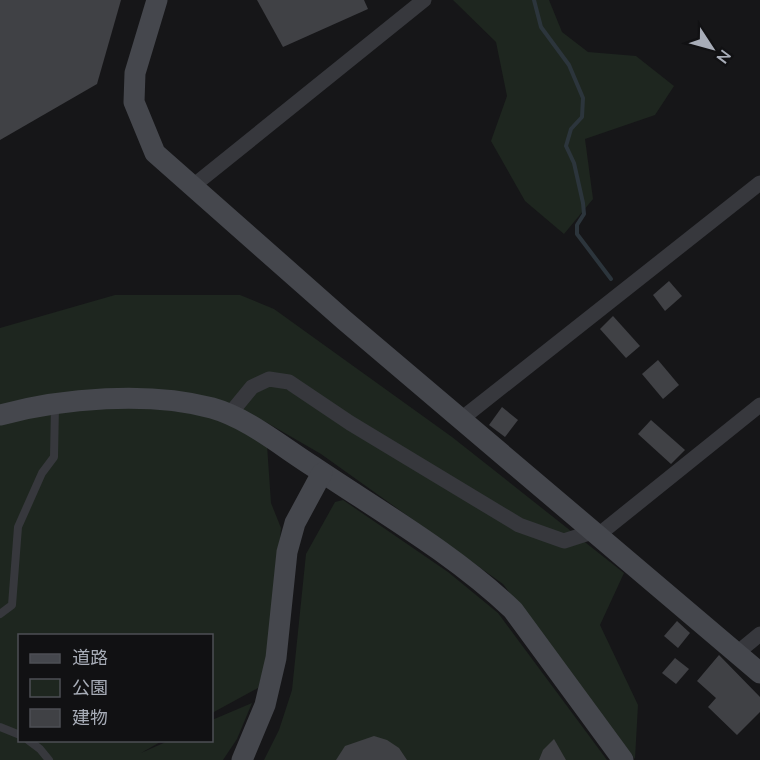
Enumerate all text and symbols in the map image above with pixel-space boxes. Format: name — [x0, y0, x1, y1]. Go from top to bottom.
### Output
north arrow — [682, 18, 742, 78]
text: N — [712, 46, 736, 68]
legend — [18, 634, 213, 742]
text: 道路 — [72, 646, 108, 669]
text: 公園 — [72, 676, 108, 699]
text: 建物 — [72, 706, 108, 729]

